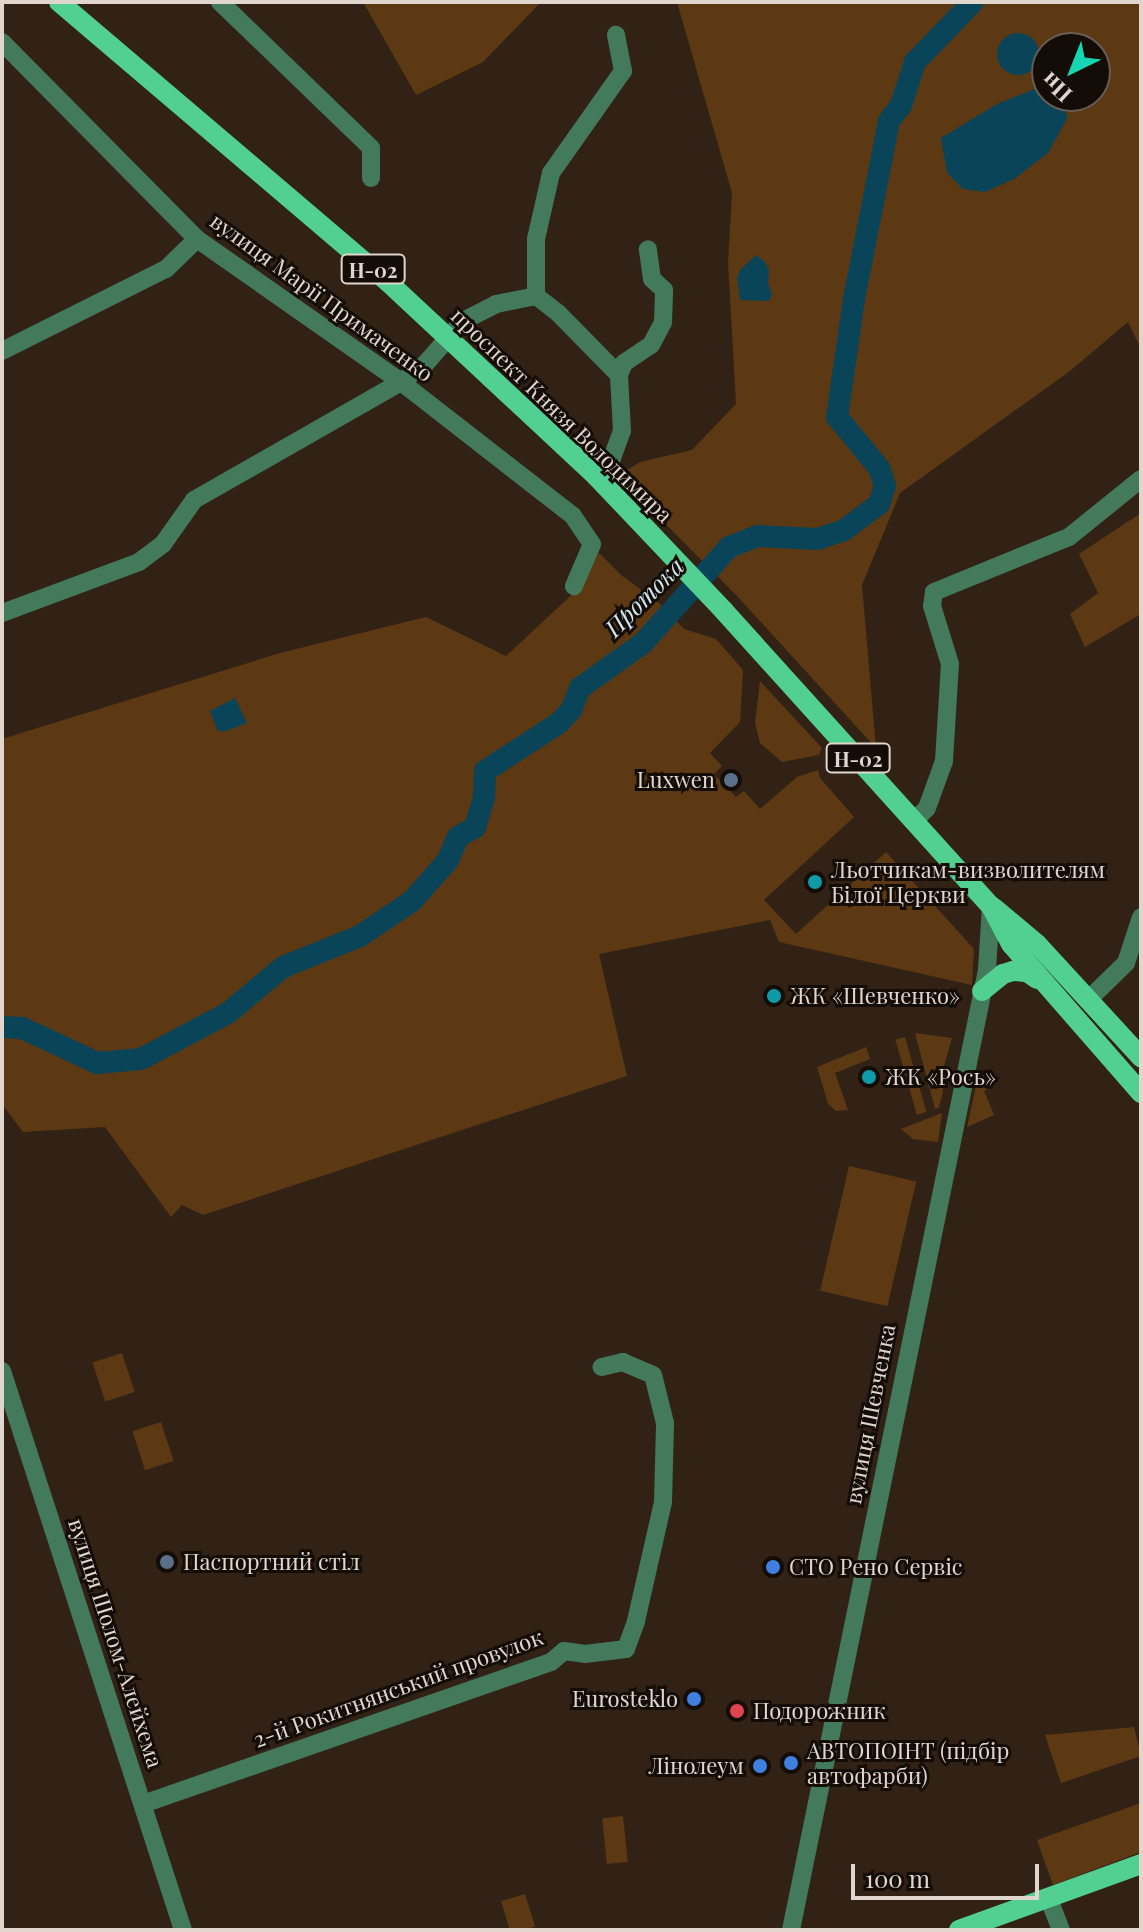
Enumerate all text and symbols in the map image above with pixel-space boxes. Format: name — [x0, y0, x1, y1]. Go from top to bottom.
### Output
north arrow — [1031, 32, 1111, 112]
text: Пн — [1034, 66, 1078, 110]
street label: вулиця Марії Примаченко — [206, 207, 438, 387]
road number: Н-02 — [339, 253, 407, 285]
street label: проспект Князя Володимира — [446, 302, 678, 528]
water label: Протока — [598, 551, 690, 643]
road number: Н-02 — [824, 742, 892, 774]
place label: Luxwen — [637, 767, 715, 793]
marker: Luxwen — [722, 771, 740, 789]
place label: Льотчикам-визволителям Білої Церкви — [831, 856, 1105, 908]
marker: Льотчикам-визволителям Білої Церкви — [806, 873, 824, 891]
place label: ЖК «Шевченко» — [790, 983, 960, 1009]
marker: ЖК «Шевченко» — [765, 987, 783, 1005]
place label: ЖК «Рось» — [885, 1064, 996, 1090]
marker: ЖК «Рось» — [860, 1068, 878, 1086]
street label: вулиця Шевченка — [840, 1322, 900, 1506]
street label: вулиця Шолом-Алейхема — [63, 1515, 169, 1771]
place label: Паспортний стіл — [183, 1549, 360, 1575]
marker: Паспортний стіл — [158, 1553, 176, 1571]
place label: СТО Рено Сервіс — [789, 1554, 963, 1580]
marker: СТО Рено Сервіс — [764, 1558, 782, 1576]
street label: 2-й Рокитнянський провулок — [250, 1623, 546, 1753]
place label: Eurosteklo — [572, 1686, 678, 1712]
marker: Eurosteklo — [685, 1690, 703, 1708]
place label: Подорожник — [753, 1698, 886, 1724]
marker: Подорожник — [728, 1702, 746, 1720]
place label: АВТОПОІНТ (підбір автофарби) — [807, 1737, 1009, 1788]
place label: Лінолеум — [648, 1753, 744, 1779]
marker: АВТОПОІНТ (підбір автофарби) — [782, 1754, 800, 1772]
marker: Лінолеум — [751, 1757, 769, 1775]
scale bar — [855, 1848, 1043, 1898]
text: 100 m — [865, 1862, 930, 1894]

